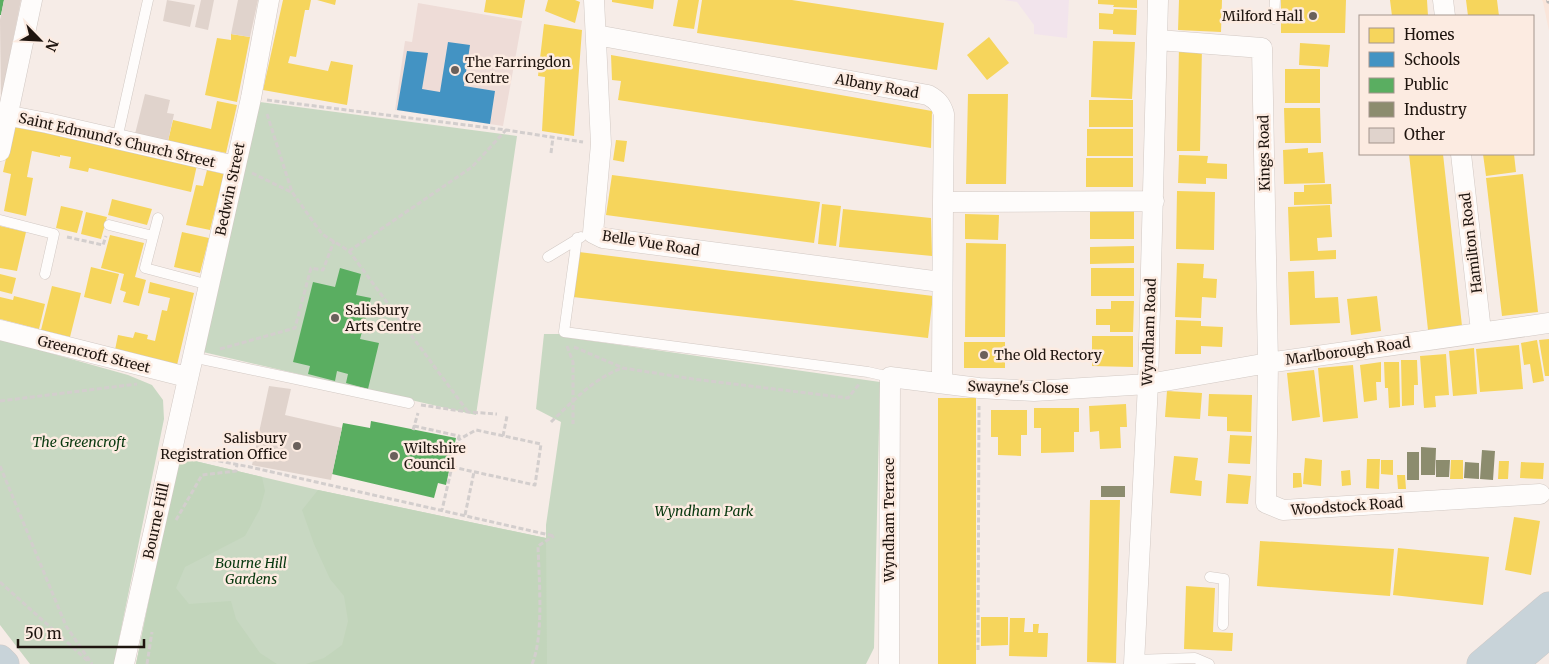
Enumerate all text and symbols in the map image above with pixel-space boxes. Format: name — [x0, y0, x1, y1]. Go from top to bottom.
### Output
place label: Milford Hall — [1222, 7, 1304, 25]
marker: Milford Hall — [1307, 10, 1319, 22]
north arrow — [15, 15, 65, 65]
legend — [1359, 15, 1534, 155]
text: Homes — [1404, 25, 1455, 44]
text: N — [41, 37, 62, 54]
text: Schools — [1404, 50, 1460, 69]
place label: The Farringdon Centre — [465, 53, 571, 87]
marker: The Farringdon Centre — [449, 64, 461, 76]
street label: Albany Road — [833, 70, 921, 102]
text: Public — [1404, 75, 1449, 94]
text: Industry — [1404, 100, 1467, 119]
street label: Saint Edmund's Church Street — [17, 109, 218, 172]
street label: Kings Road — [1254, 114, 1274, 191]
text: Other — [1404, 125, 1446, 144]
street label: Bedwin Street — [211, 140, 249, 237]
street label: Hamilton Road — [1456, 191, 1486, 294]
street label: Belle Vue Road — [601, 226, 702, 260]
street label: Wyndham Road — [1138, 277, 1160, 387]
place label: Salisbury Arts Centre — [344, 301, 421, 335]
marker: Salisbury Arts Centre — [329, 312, 341, 324]
street label: Greencroft Street — [36, 331, 153, 377]
street label: Marlborough Road — [1284, 333, 1412, 369]
place label: The Old Rectory — [994, 346, 1103, 364]
marker: The Old Rectory — [978, 349, 990, 361]
street label: Swayne's Close — [967, 377, 1069, 397]
place label: Salisbury Registration Office — [160, 429, 288, 463]
park label: The Greencroft — [32, 433, 126, 451]
place label: Wiltshire Council — [403, 439, 466, 473]
marker: Salisbury Registration Office — [291, 440, 303, 452]
marker: Wiltshire Council — [388, 450, 400, 462]
street label: Wyndham Terrace — [880, 458, 898, 583]
street label: Bourne Hill — [139, 481, 173, 561]
street label: Woodstock Road — [1289, 493, 1404, 519]
park label: Wyndham Park — [655, 502, 754, 520]
park label: Bourne Hill Gardens — [215, 554, 287, 588]
scale bar — [18, 616, 144, 648]
text: 50 m — [25, 624, 62, 643]

